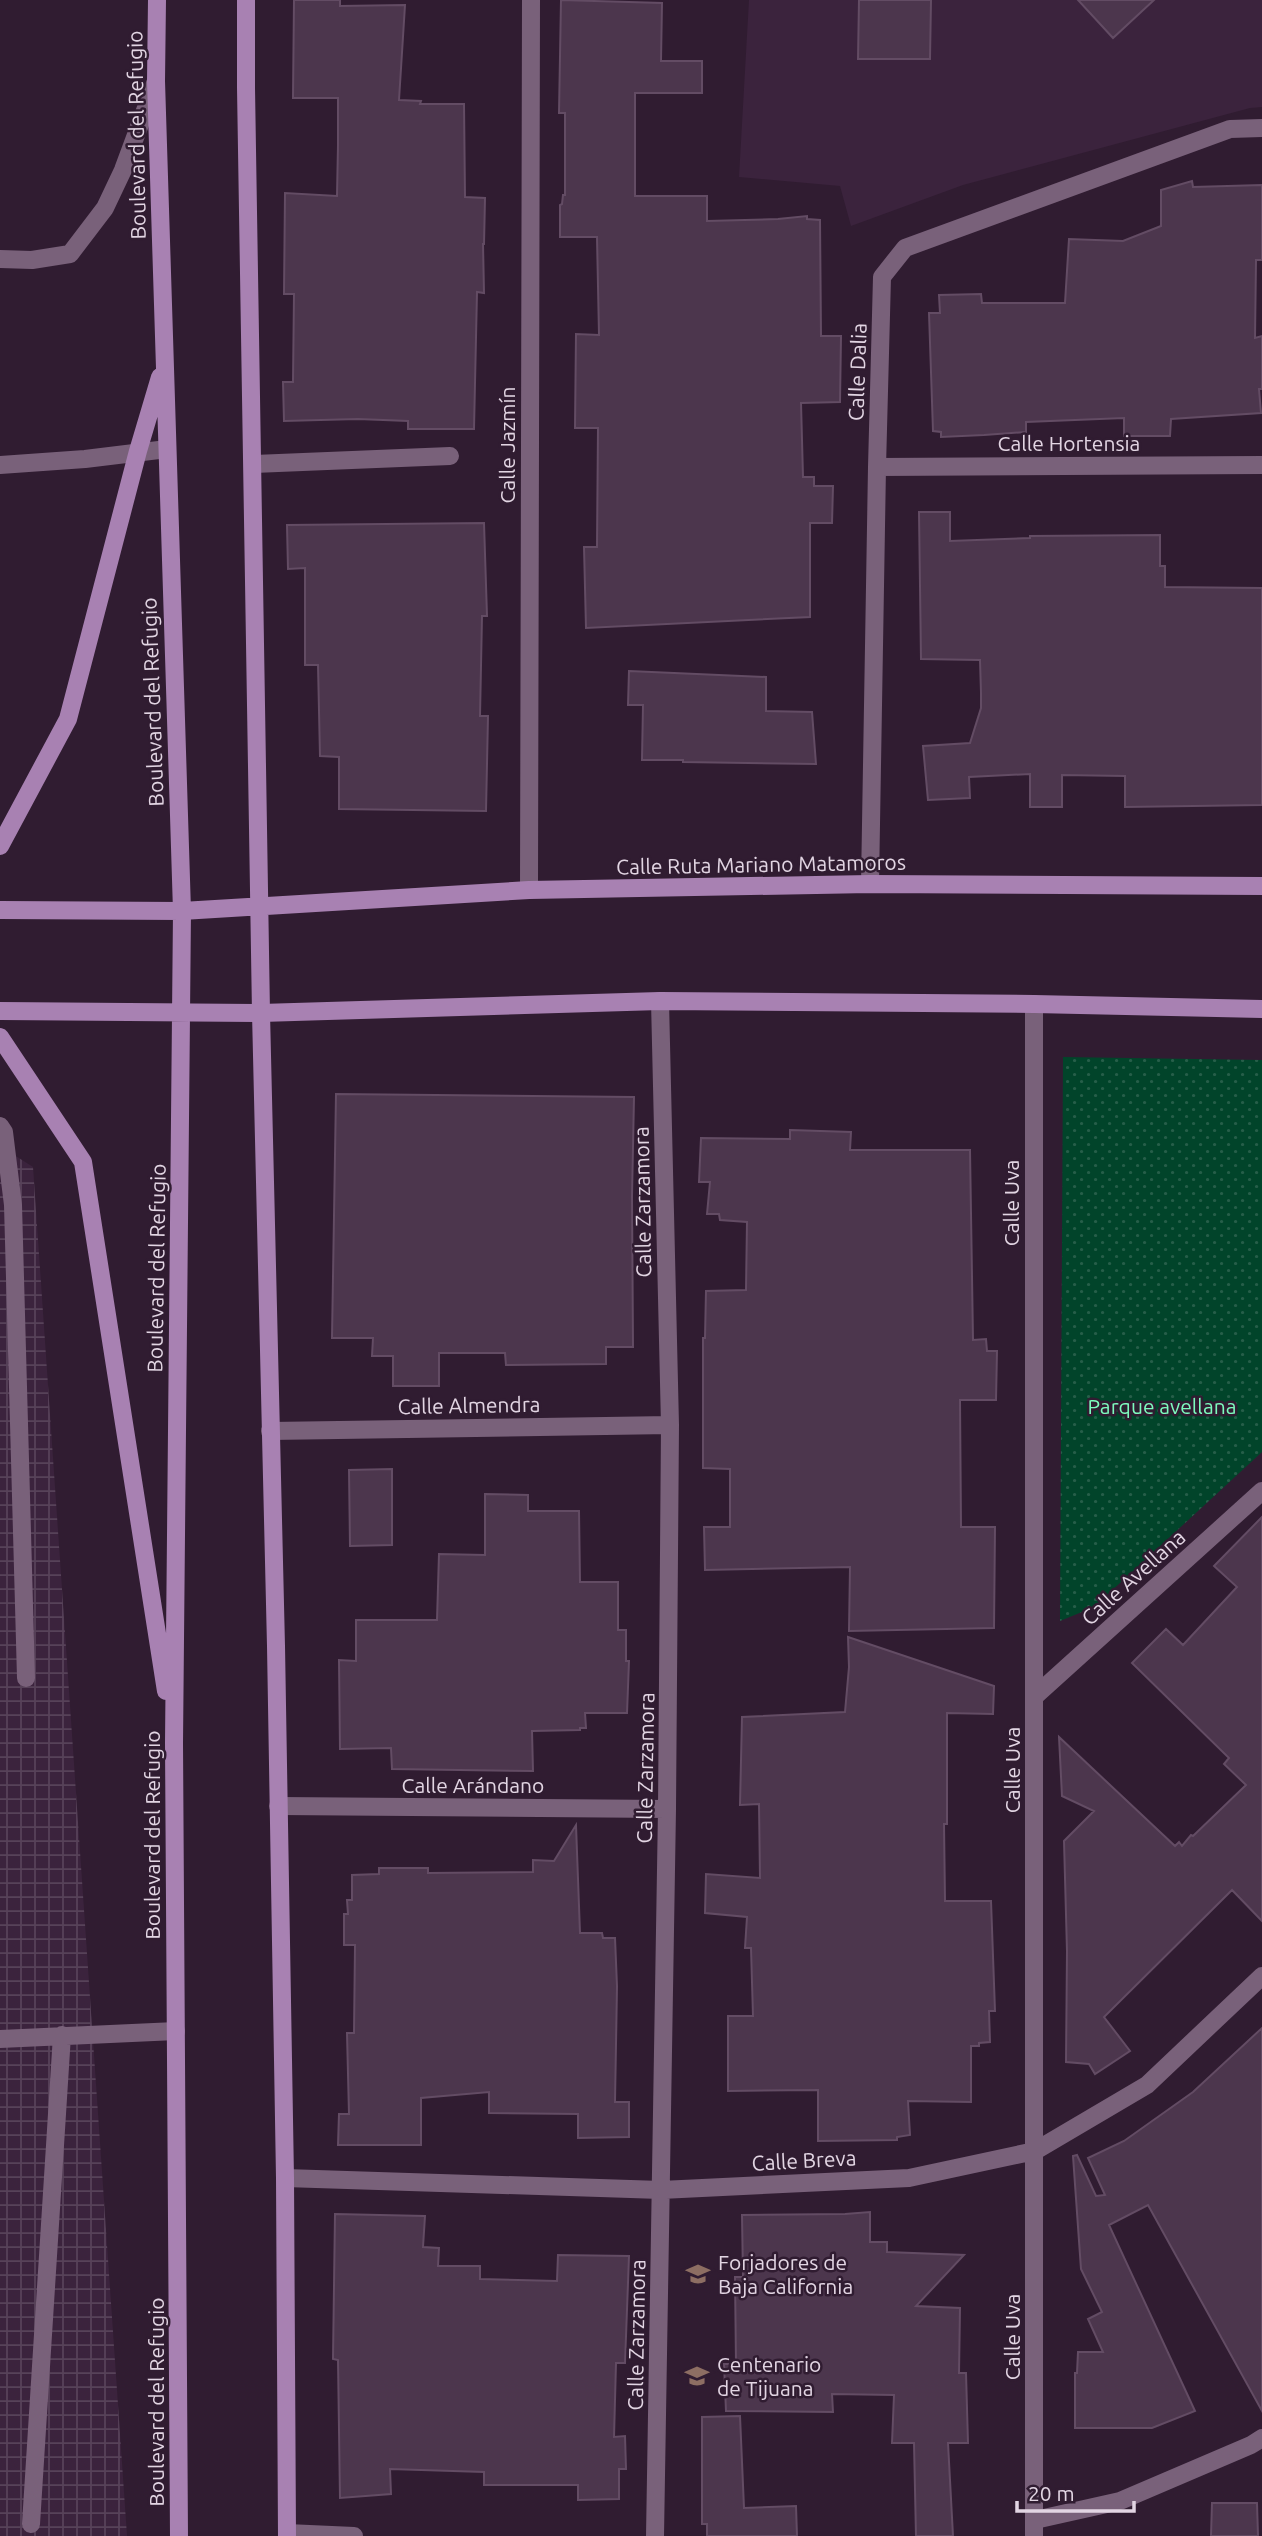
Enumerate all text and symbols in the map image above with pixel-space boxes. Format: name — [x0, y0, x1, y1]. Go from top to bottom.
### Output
street label: Boulevard del Refugio — [122, 30, 150, 240]
street label: Calle Dalia — [843, 323, 871, 421]
street label: Calle Jazmín — [495, 386, 519, 504]
street label: Calle Hortensia — [998, 431, 1140, 455]
street label: Boulevard del Refugio — [136, 597, 168, 807]
street label: Calle Ruta Mariano Matamoros — [616, 849, 906, 879]
street label: Calle Zarzamora — [629, 1126, 655, 1278]
street label: Calle Uva — [999, 1160, 1023, 1246]
street label: Boulevard del Refugio — [142, 1163, 170, 1373]
street label: Calle Almendra — [397, 1392, 541, 1418]
park label: Parque avellana — [1088, 1394, 1236, 1418]
street label: Calle Avellana — [1076, 1524, 1190, 1630]
street label: Calle Zarzamora — [632, 1692, 658, 1844]
street label: Calle Uva — [1000, 1727, 1024, 1813]
street label: Boulevard del Refugio — [140, 1730, 164, 1940]
street label: Calle Arándano — [402, 1773, 544, 1797]
street label: Calle Breva — [751, 2145, 857, 2175]
place label: Forjadores de Baja California — [718, 2250, 853, 2298]
street label: Calle Zarzamora — [623, 2259, 649, 2411]
school or university icon: Forjadores de Baja California — [684, 2260, 712, 2288]
street label: Calle Uva — [1000, 2294, 1024, 2380]
street label: Boulevard del Refugio — [144, 2297, 168, 2507]
place label: Centenario de Tijuana — [717, 2352, 821, 2400]
school or university icon: Centenario de Tijuana — [683, 2362, 711, 2390]
scale bar — [1017, 2470, 1134, 2514]
text: 20 m — [1028, 2481, 1075, 2505]

